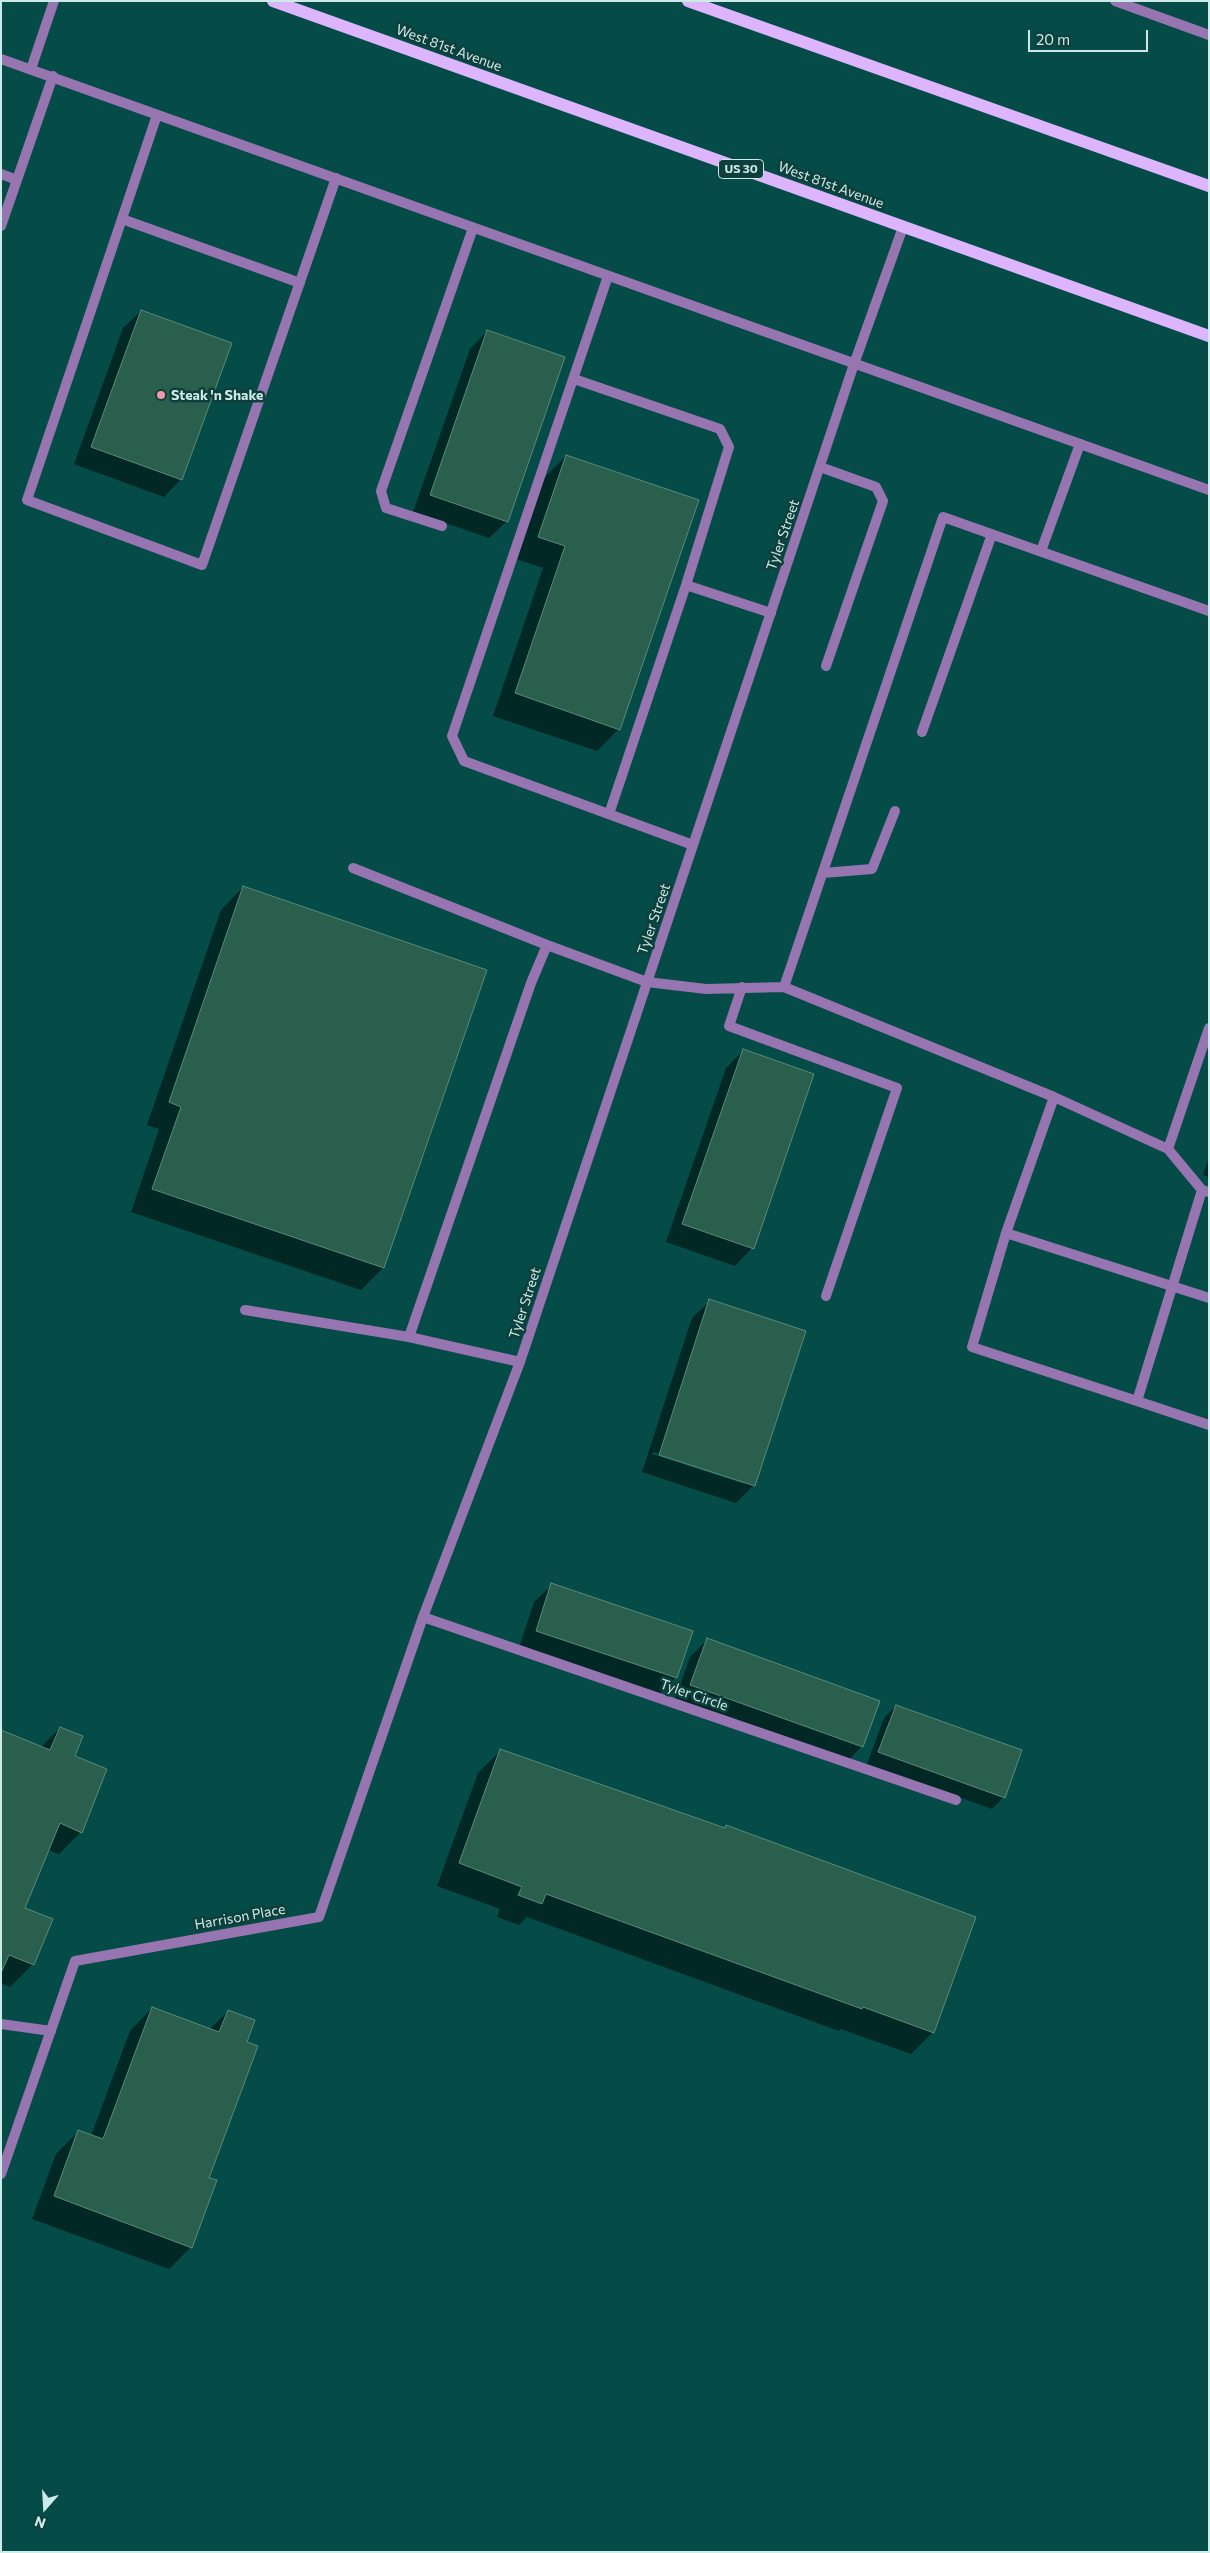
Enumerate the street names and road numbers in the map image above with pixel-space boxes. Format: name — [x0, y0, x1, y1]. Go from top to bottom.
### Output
street label: West 81st Avenue — [394, 21, 504, 75]
street label: West 81st Avenue — [776, 158, 886, 212]
road number: US 30 — [718, 160, 764, 178]
street label: Tyler Street — [763, 497, 803, 573]
street label: Tyler Street — [634, 881, 674, 957]
street label: Tyler Street — [506, 1265, 544, 1341]
street label: Tyler Circle — [658, 1676, 730, 1714]
street label: Harrison Place — [193, 1901, 287, 1933]

